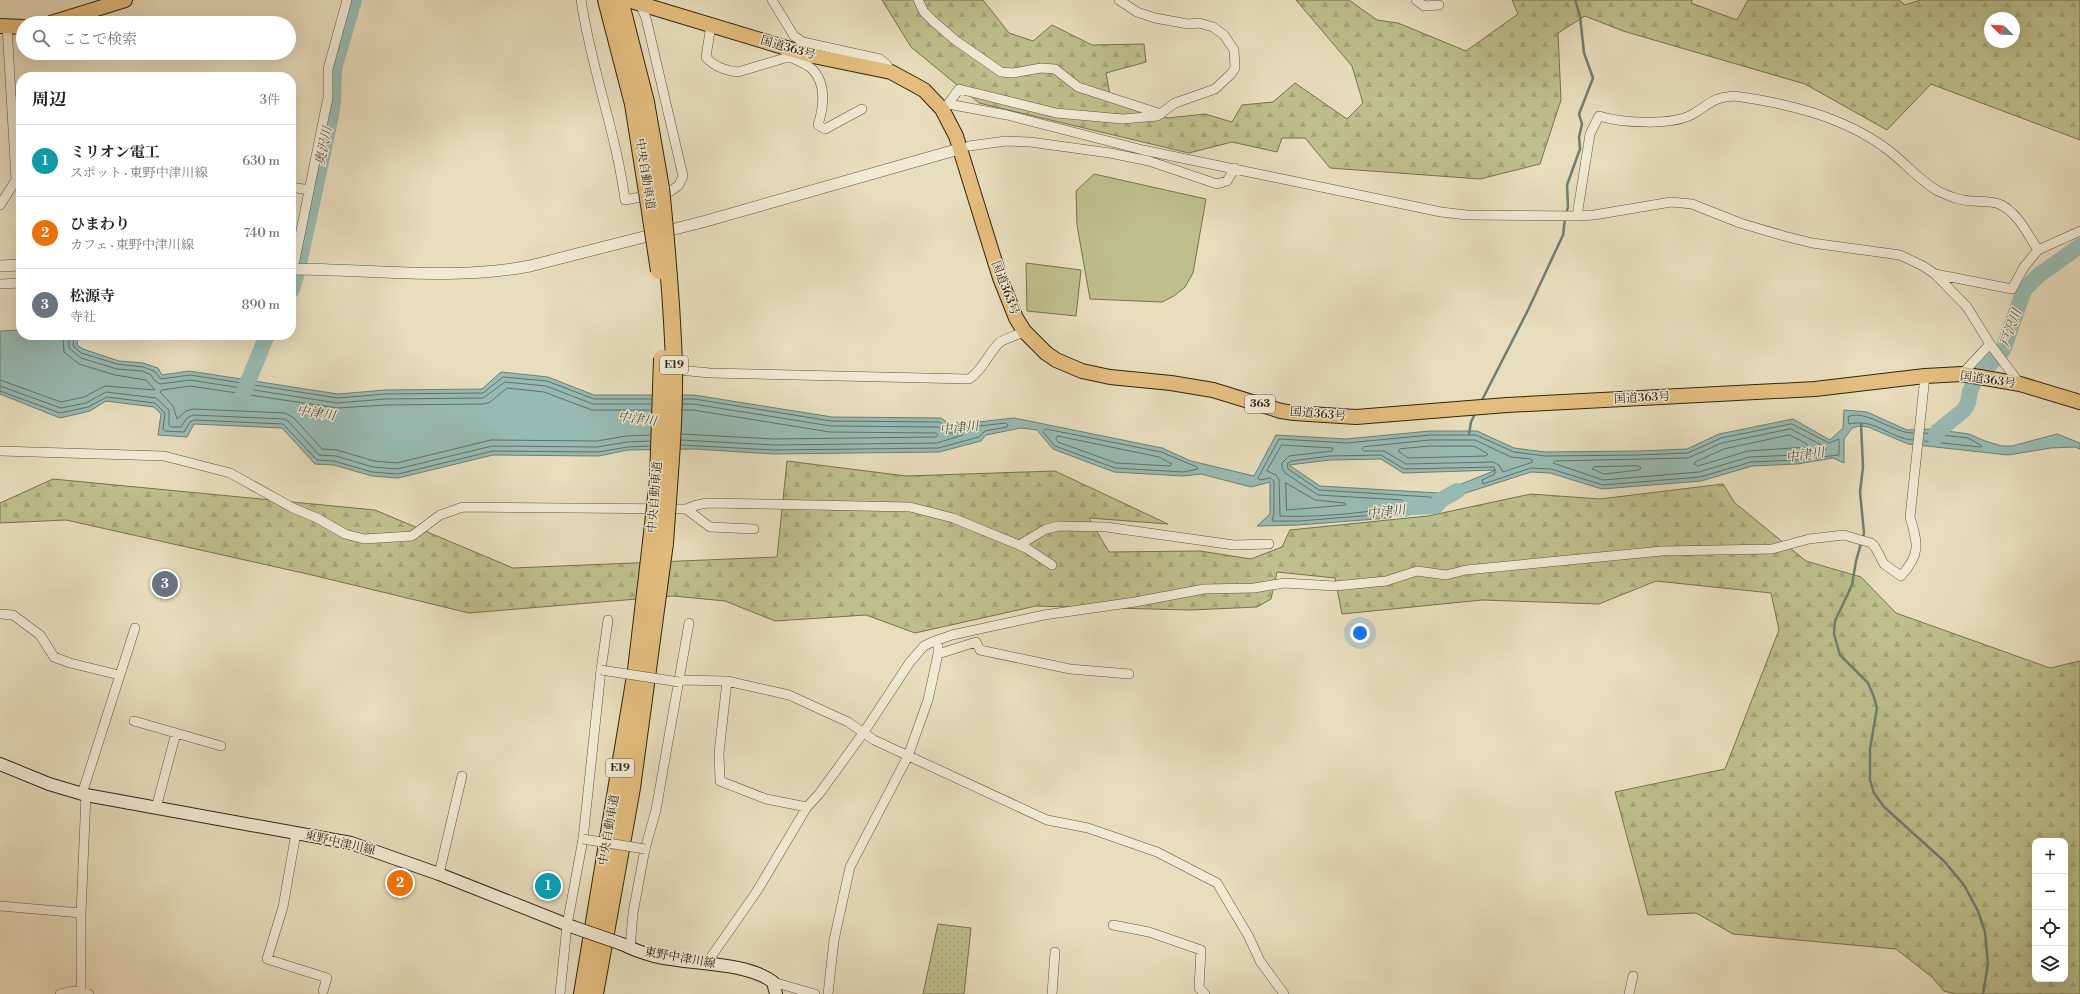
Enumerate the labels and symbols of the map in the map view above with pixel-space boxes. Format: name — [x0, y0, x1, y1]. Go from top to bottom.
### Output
north arrow — [1984, 12, 2020, 48]
street label: 国道363号 — [759, 33, 817, 63]
water label: 奥沢川 — [312, 123, 336, 167]
street label: 中央自動車道 — [632, 137, 658, 211]
street label: 国道363号 — [988, 259, 1022, 317]
water label: 戸沢川 — [1997, 305, 2026, 349]
road number: E19 — [660, 356, 688, 374]
street label: 国道363号 — [1959, 369, 2017, 391]
street label: 国道363号 — [1613, 389, 1671, 407]
road number: 363 — [1245, 395, 1275, 413]
water label: 中津川 — [295, 402, 338, 424]
street label: 国道363号 — [1289, 404, 1347, 424]
water label: 中津川 — [617, 408, 659, 430]
water label: 中津川 — [939, 418, 981, 438]
water label: 中津川 — [1785, 444, 1827, 466]
street label: 中央自動車道 — [644, 460, 666, 534]
water label: 中津川 — [1366, 501, 1408, 522]
pin: 3 — [152, 569, 178, 599]
your location — [1350, 623, 1370, 643]
road number: E19 — [606, 759, 634, 777]
street label: 中央自動車道 — [595, 793, 623, 867]
street label: 東野中津川線 — [303, 828, 377, 858]
pin: 2 — [387, 868, 413, 898]
pin: 1 — [535, 871, 561, 901]
street label: 東野中津川線 — [643, 944, 717, 972]

